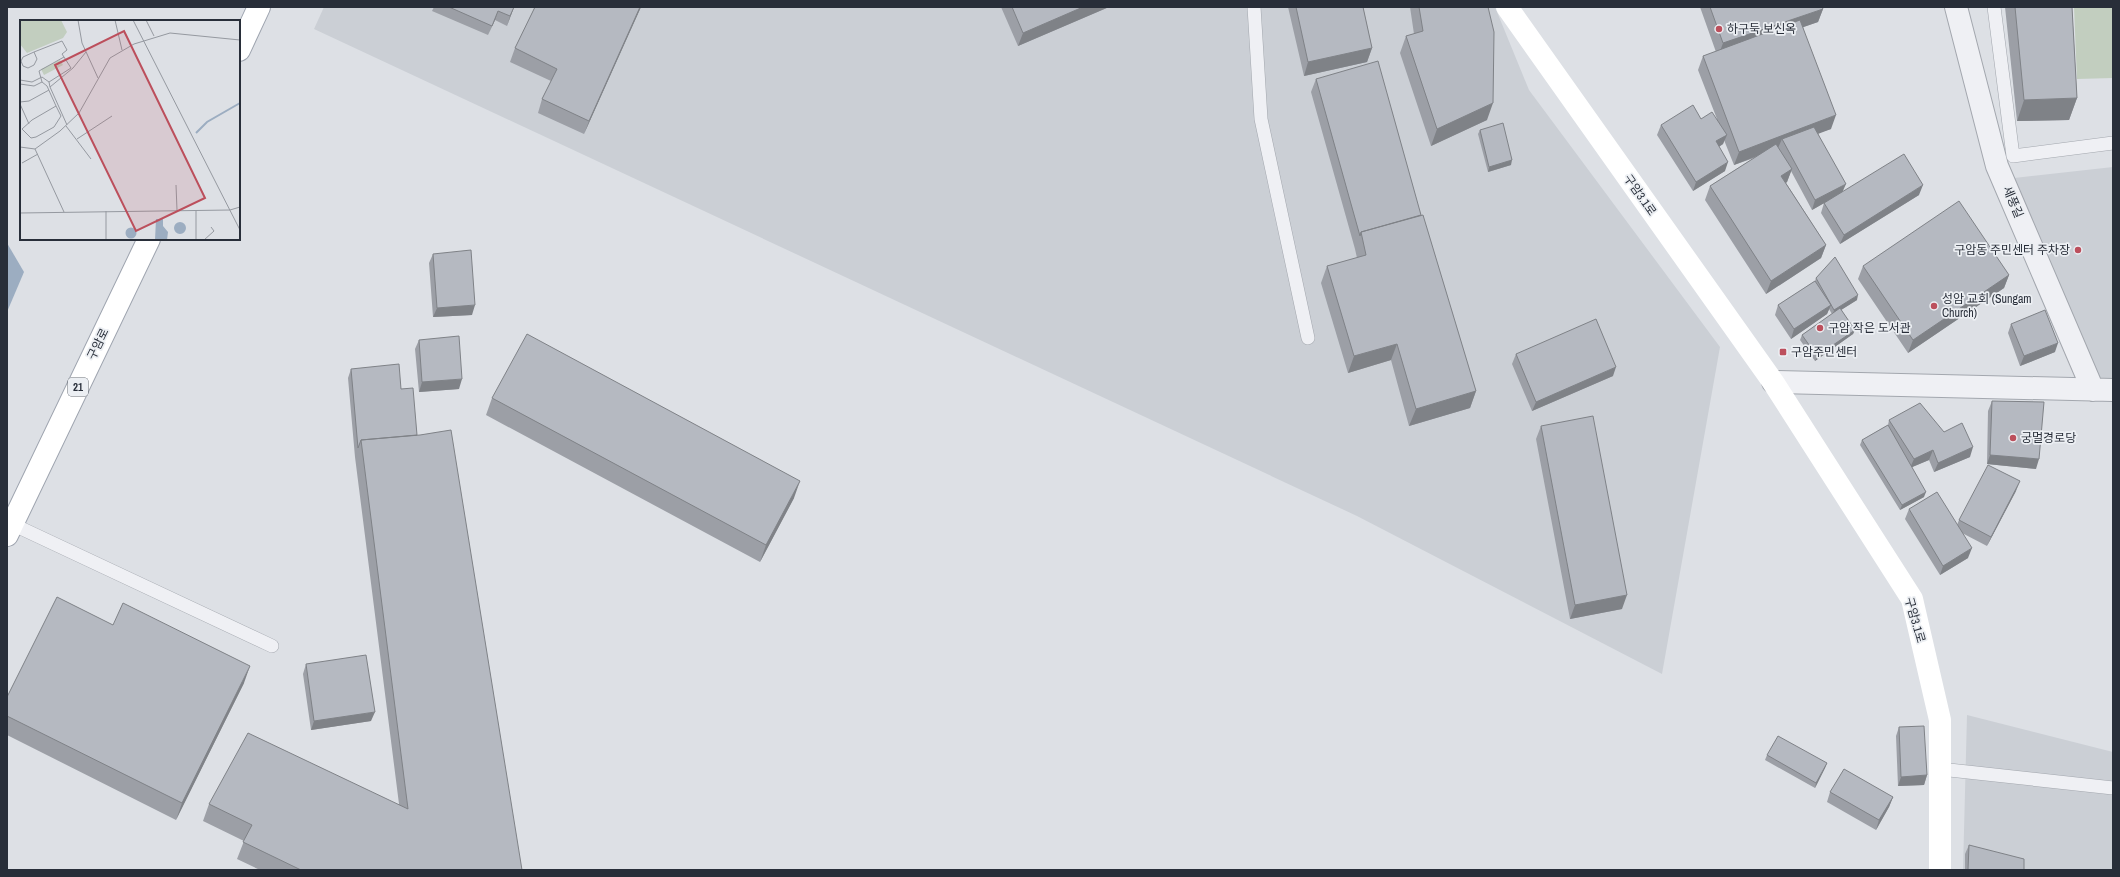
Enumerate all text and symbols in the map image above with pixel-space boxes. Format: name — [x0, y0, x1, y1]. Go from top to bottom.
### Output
inset map — [20, 20, 240, 240]
place label: 하구둑 보신옥 — [1727, 21, 1796, 37]
marker: 하구둑 보신옥 — [1714, 24, 1724, 34]
street label: 구암3.1로 — [1620, 171, 1660, 219]
street label: 세풍길 — [1999, 184, 2027, 220]
place label: 구암동 주민센터 주차장 — [1954, 242, 2070, 258]
marker: 구암동 주민센터 주차장 — [2073, 245, 2083, 255]
place label: 성암 교회 (Sungam Church) — [1942, 291, 2032, 321]
marker: 성암 교회 (Sungam Church) — [1929, 301, 1939, 311]
place label: 구암 작은 도서관 — [1828, 320, 1911, 336]
marker: 구암 작은 도서관 — [1815, 323, 1825, 333]
street label: 구암로 — [84, 326, 112, 362]
place label: 구암주민센터 — [1791, 344, 1857, 360]
marker: 구암주민센터 — [1778, 347, 1788, 357]
road number: 21 — [68, 378, 88, 396]
place label: 궁멀경로당 — [2021, 430, 2076, 446]
marker: 궁멀경로당 — [2008, 433, 2018, 443]
street label: 구암3.1로 — [1901, 595, 1929, 645]

